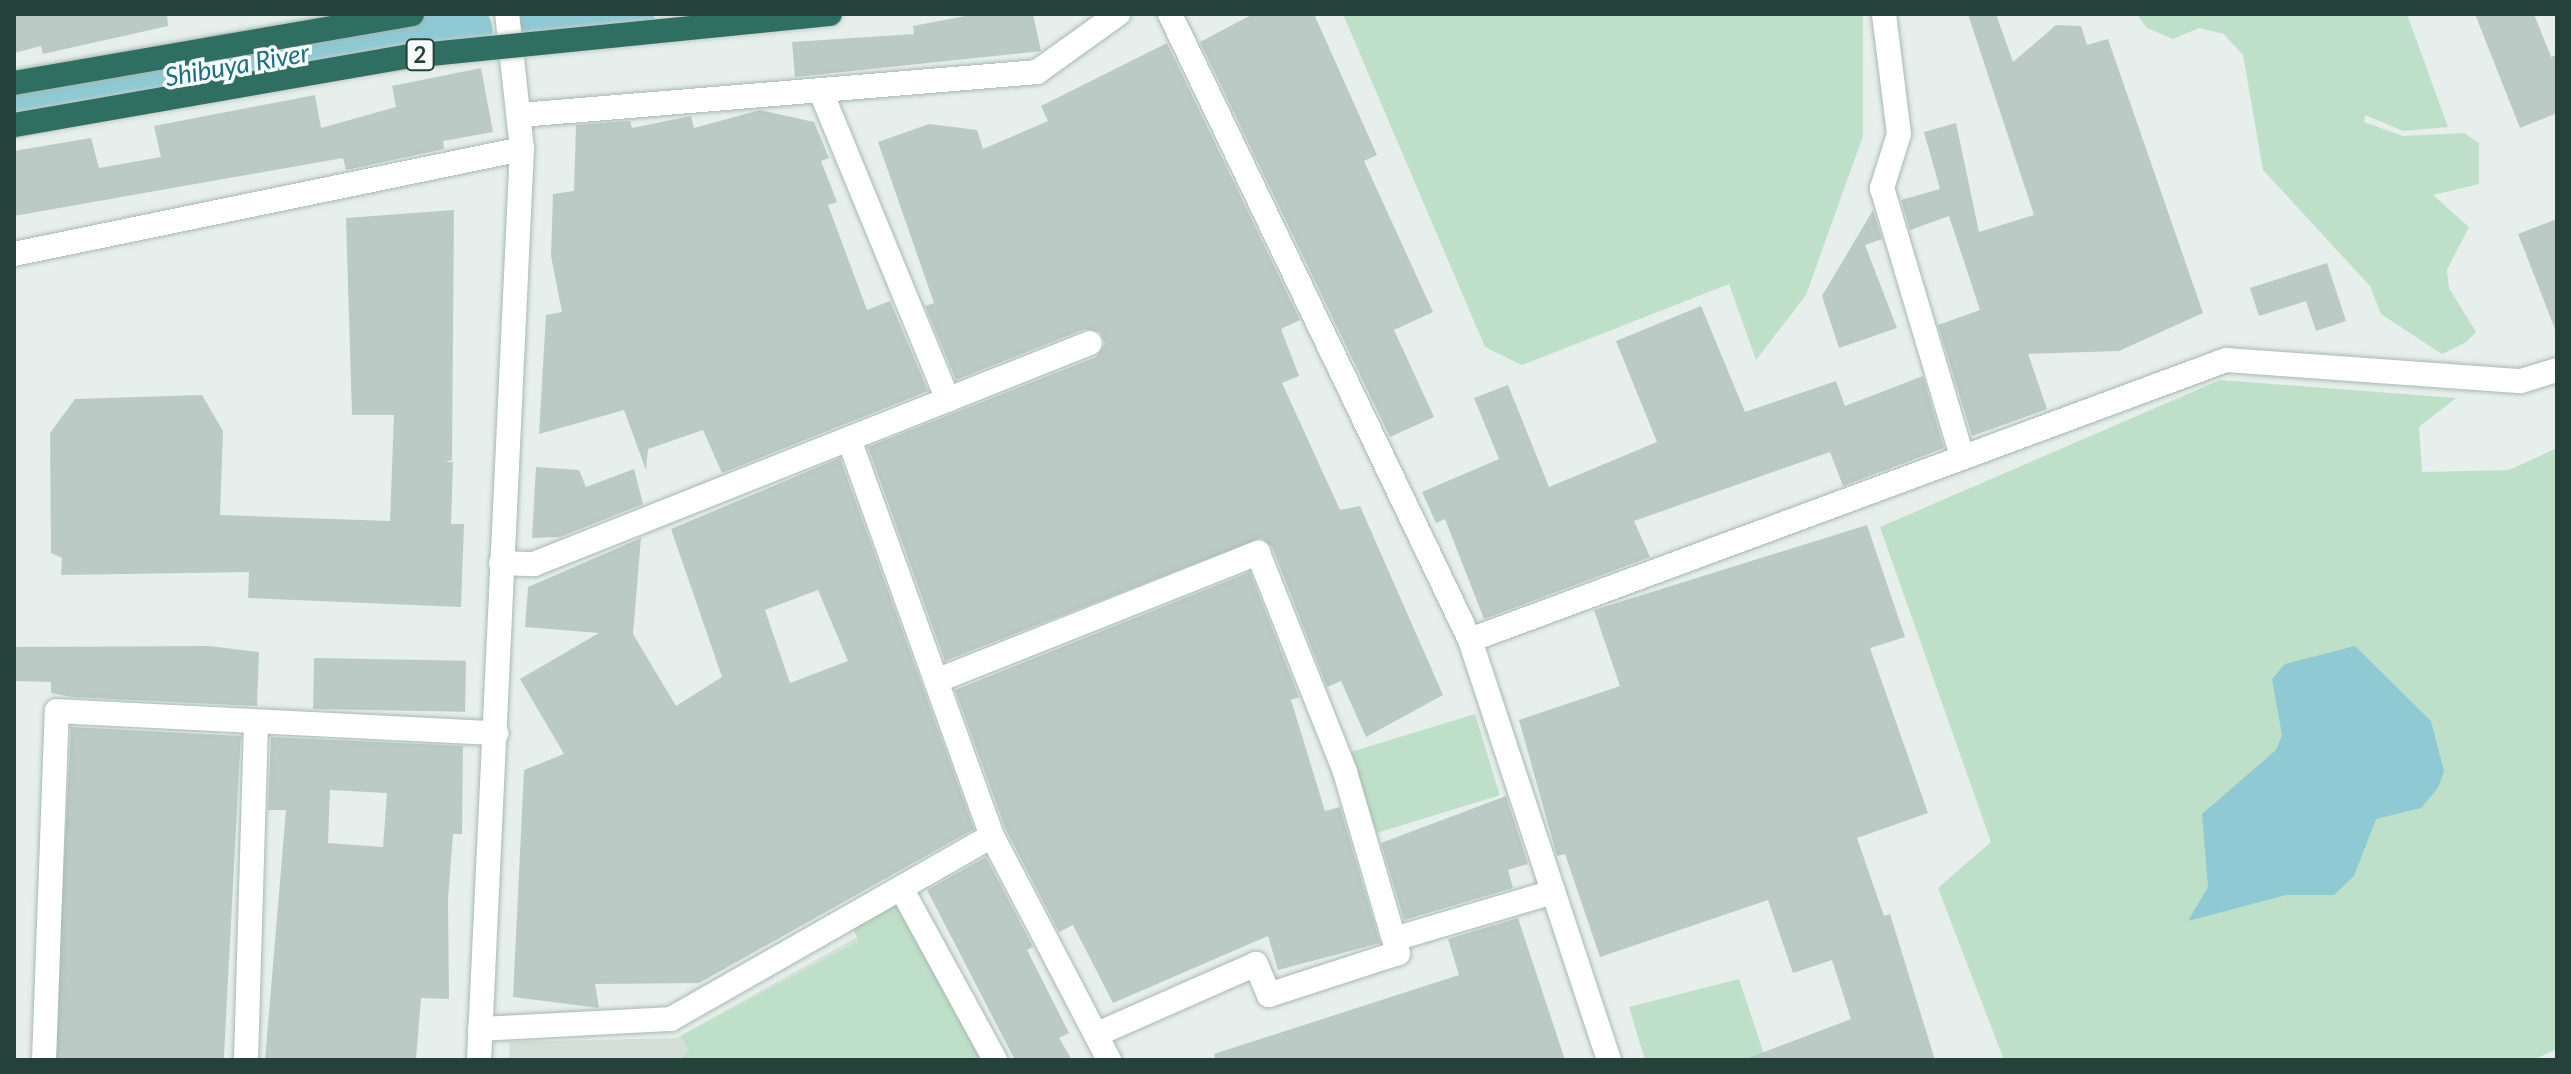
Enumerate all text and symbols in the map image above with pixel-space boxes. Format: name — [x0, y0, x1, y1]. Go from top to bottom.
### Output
water label: Shibuya River — [162, 37, 312, 93]
road number: 2 — [404, 37, 436, 73]

